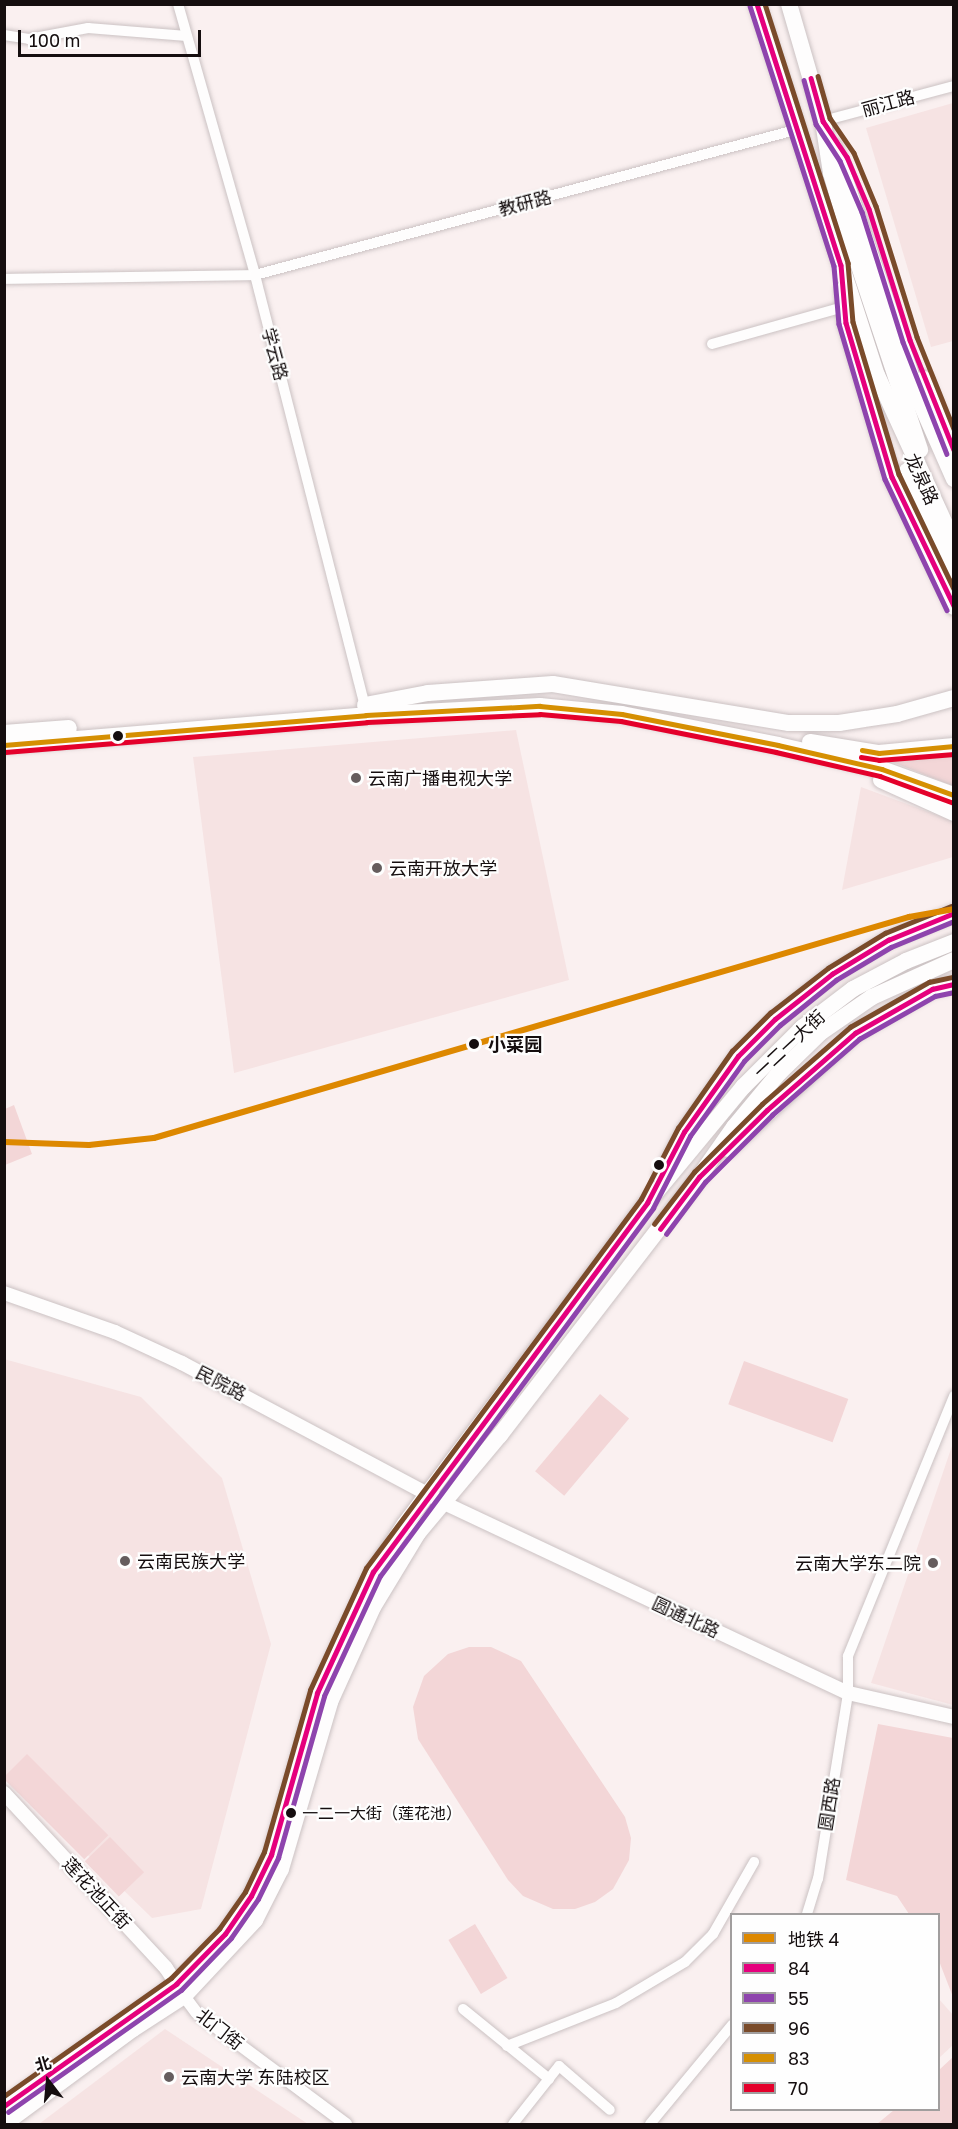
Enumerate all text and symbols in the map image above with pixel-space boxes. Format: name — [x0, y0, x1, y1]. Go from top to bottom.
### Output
scale bar — [21, 18, 204, 56]
text: 100 m — [29, 29, 80, 51]
street label: 丽江路 — [859, 86, 917, 120]
street label: 教研路 — [496, 186, 554, 220]
street label: 学云路 — [258, 325, 292, 383]
street label: 龙泉路 — [901, 450, 943, 508]
unlabelled marker — [112, 730, 124, 742]
place label: 云南广播电视大学 — [368, 767, 512, 789]
marker: 云南广播电视大学 — [349, 771, 363, 785]
place label: 云南开放大学 — [389, 857, 497, 879]
marker: 云南开放大学 — [370, 861, 384, 875]
street label: 一二一大街 — [749, 1005, 829, 1083]
place label: 小菜园 — [488, 1033, 542, 1055]
marker: 小菜园 — [465, 1035, 483, 1053]
unlabelled marker — [653, 1159, 665, 1171]
street label: 民院路 — [192, 1361, 250, 1405]
place label: 云南民族大学 — [137, 1550, 245, 1572]
place label: 云南大学东二院 — [795, 1552, 921, 1574]
marker: 云南民族大学 — [118, 1554, 132, 1568]
marker: 云南大学东二院 — [926, 1556, 940, 1570]
street label: 圆通北路 — [649, 1592, 723, 1642]
street label: 圆西路 — [814, 1776, 844, 1832]
place label: 一二一大街（莲花池） — [302, 1803, 462, 1823]
marker: 一二一大街（莲花池） — [285, 1807, 297, 1819]
street label: 莲花池正街 — [58, 1853, 136, 1933]
legend — [730, 1913, 940, 2111]
text: 地铁 4 — [788, 1928, 839, 1950]
text: 84 — [788, 1957, 810, 1979]
text: 55 — [788, 1987, 809, 2009]
street label: 北门街 — [192, 2004, 248, 2054]
text: 96 — [788, 2017, 810, 2039]
text: 83 — [788, 2047, 810, 2069]
north arrow — [18, 2051, 78, 2111]
text: 北 — [33, 2052, 53, 2076]
place label: 云南大学 东陆校区 — [181, 2066, 329, 2088]
marker: 云南大学 东陆校区 — [162, 2070, 176, 2084]
text: 70 — [788, 2077, 809, 2099]

